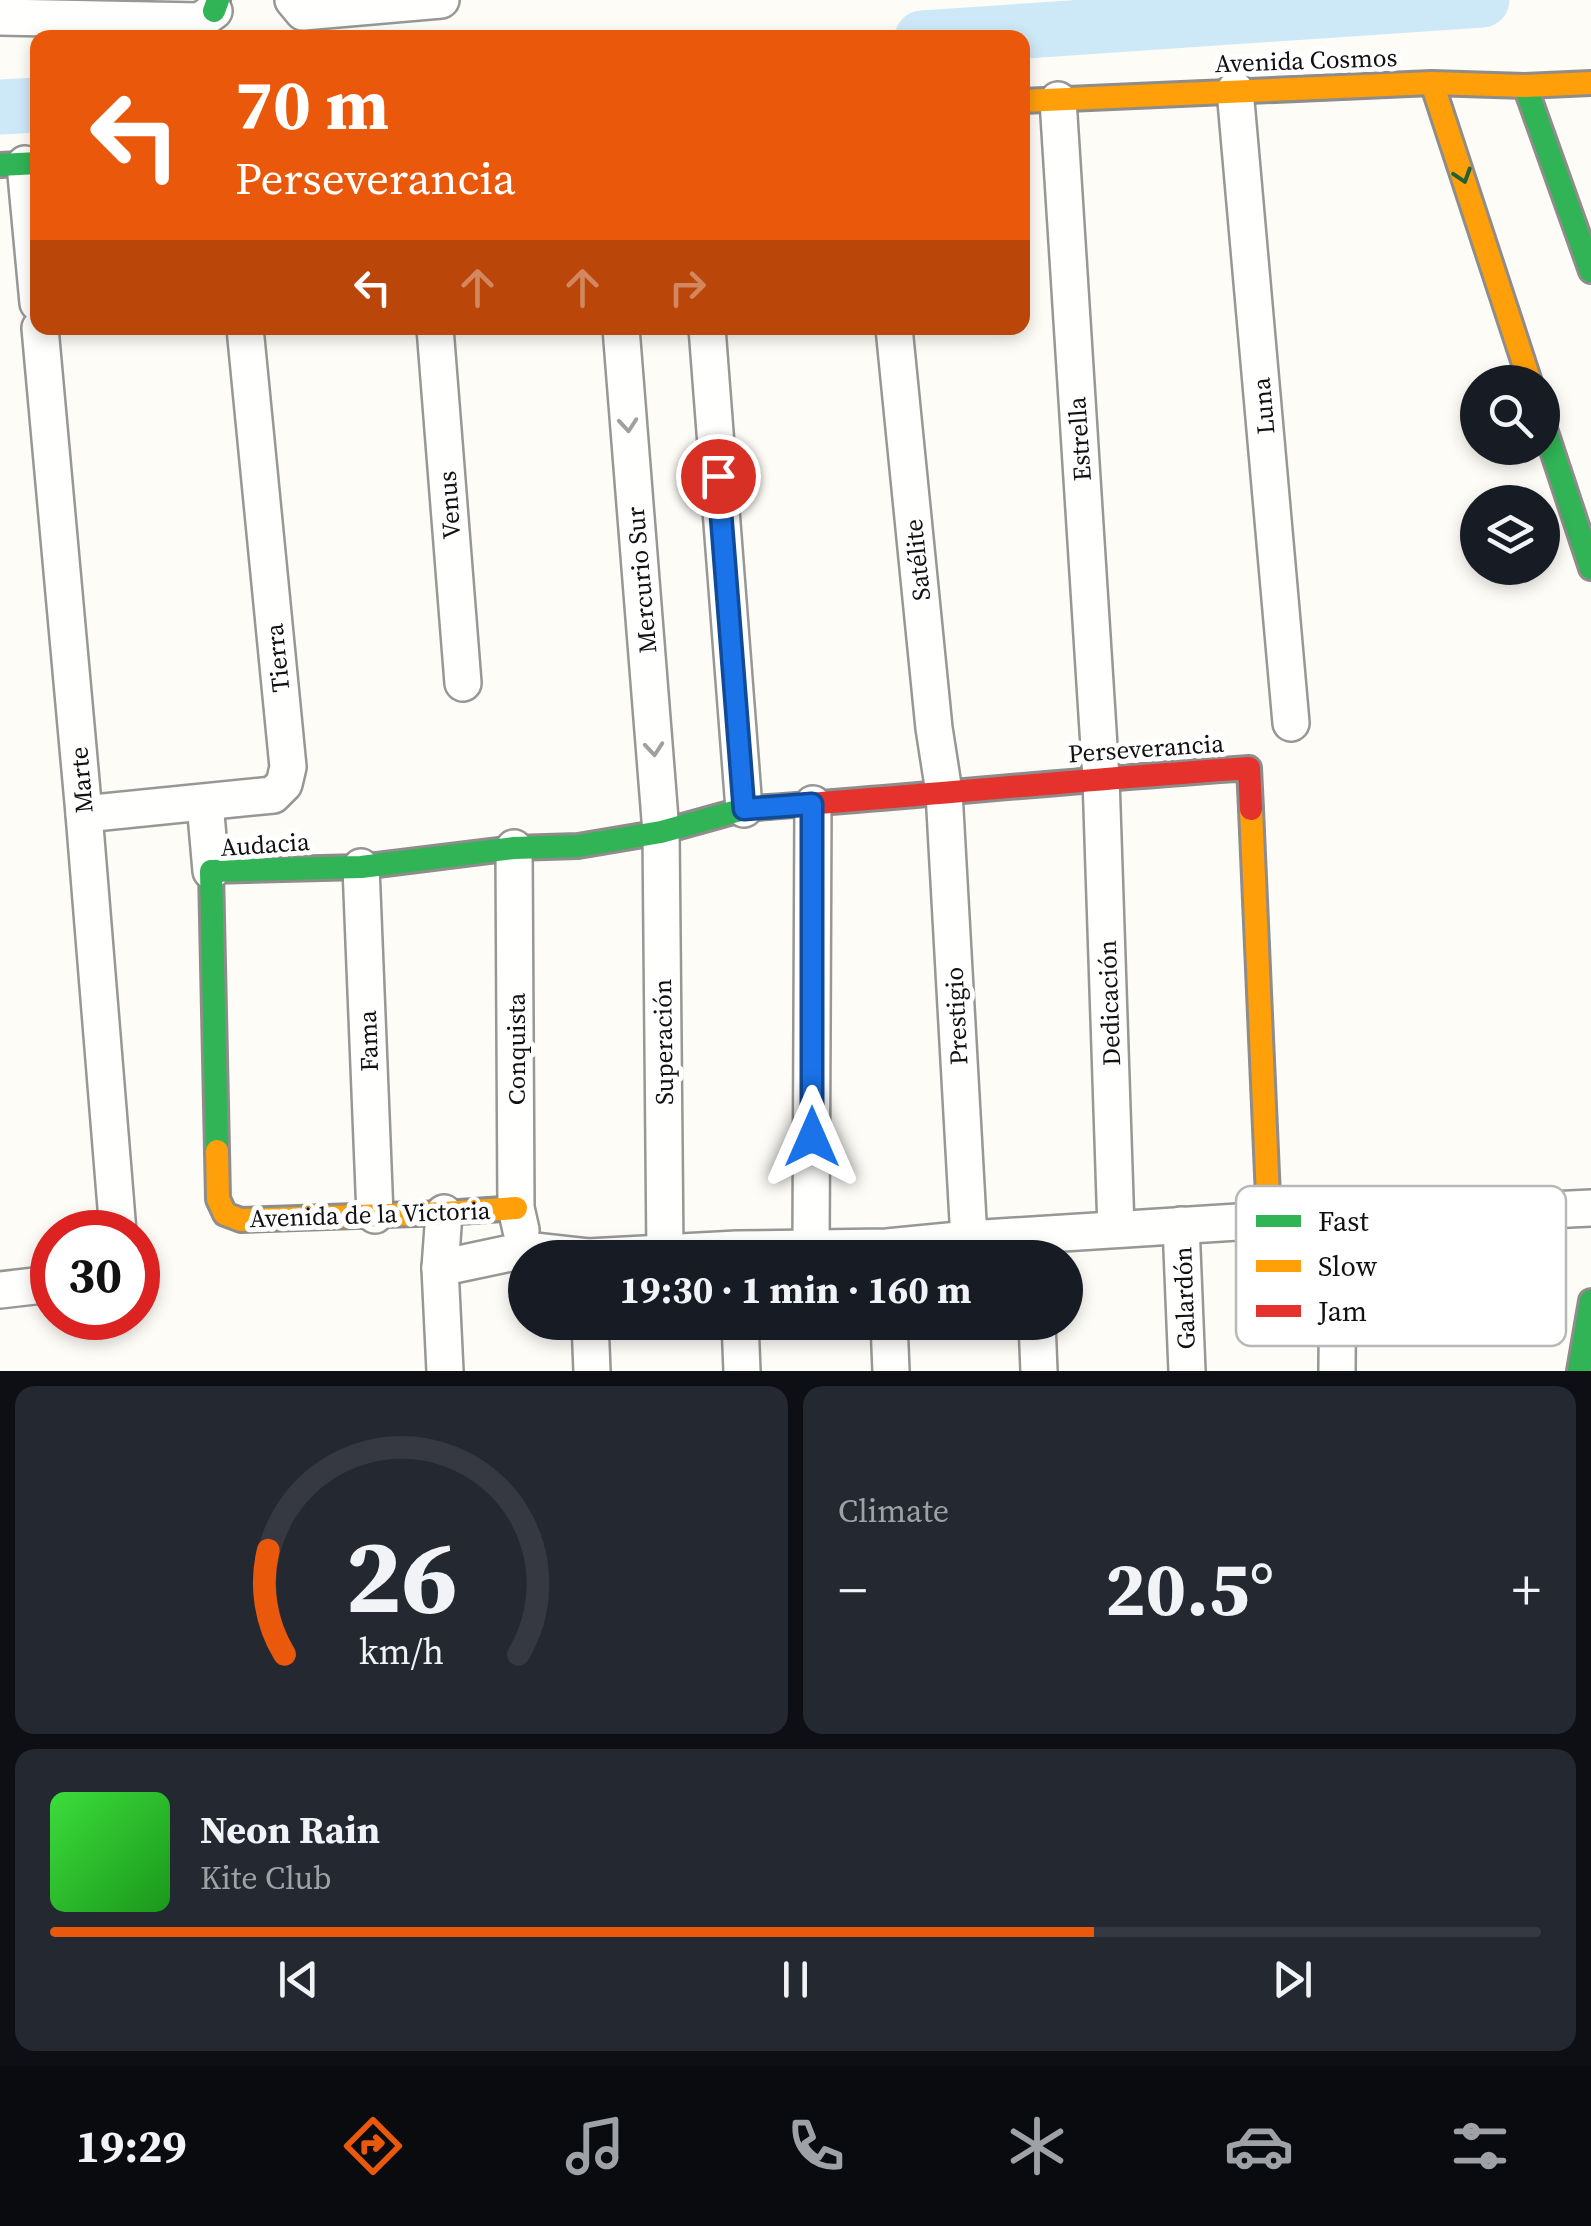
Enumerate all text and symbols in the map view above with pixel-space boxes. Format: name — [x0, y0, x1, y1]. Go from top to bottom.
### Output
street label: Avenida Cosmos — [1214, 40, 1398, 80]
text: 70 m — [235, 56, 389, 152]
icon: left — [70, 70, 200, 200]
text: Perseverancia — [235, 147, 516, 209]
one-way arrow — [1451, 166, 1471, 183]
icon: left — [345, 260, 400, 315]
icon: ahead — [450, 260, 505, 315]
icon: ahead — [555, 260, 610, 315]
icon: right — [660, 260, 715, 315]
map controls — [1460, 365, 1560, 585]
button: search — [1460, 365, 1560, 465]
street label: Luna — [1244, 376, 1282, 436]
street label: Estrella — [1059, 396, 1099, 482]
one-way arrow — [617, 417, 639, 433]
pin — [676, 434, 761, 519]
icon: arrive — [691, 449, 746, 504]
street label: Venus — [430, 470, 468, 540]
button: layers — [1460, 485, 1560, 585]
street label: Mercurio Sur — [618, 505, 664, 655]
street label: Satélite — [896, 517, 938, 603]
street label: Tierra — [256, 622, 298, 694]
street label: Perseverancia — [1067, 726, 1225, 770]
one-way arrow — [643, 741, 664, 757]
street label: Marte — [61, 745, 101, 815]
street label: Audacia — [219, 824, 311, 864]
street label: Dedicación — [1090, 940, 1128, 1066]
street label: Prestigio — [936, 966, 976, 1066]
street label: Superación — [645, 979, 681, 1105]
street label: Conquista — [499, 993, 533, 1105]
street label: Fama — [350, 1010, 386, 1072]
position arrow — [760, 1085, 864, 1189]
legend — [1236, 1186, 1566, 1346]
street label: Avenida de la Victoria — [249, 1193, 491, 1235]
text: Fast — [1318, 1202, 1369, 1240]
speed limit sign: 30 — [30, 1210, 160, 1340]
street label: Galardón — [1165, 1246, 1203, 1350]
text: Slow — [1318, 1247, 1378, 1285]
text: 19:30 · 1 min · 160 m — [619, 1264, 972, 1316]
text: Jam — [1317, 1292, 1367, 1330]
text: Climate — [838, 1489, 949, 1533]
text: 26 — [345, 1504, 458, 1647]
text: 20.5° — [1105, 1537, 1274, 1640]
text: − — [838, 1552, 867, 1627]
text: + — [1512, 1552, 1541, 1627]
text: km/h — [359, 1627, 444, 1676]
text: Neon Rain — [200, 1804, 380, 1856]
text: Kite Club — [200, 1856, 332, 1900]
icon: previous — [271, 1952, 326, 2007]
icon: pause — [768, 1952, 823, 2007]
icon: next — [1265, 1952, 1320, 2007]
icon: directions — [338, 2111, 408, 2181]
icon: music — [560, 2111, 630, 2181]
icon: phone — [781, 2111, 851, 2181]
icon: climate — [1002, 2111, 1072, 2181]
icon: car — [1224, 2111, 1294, 2181]
icon: filters — [1445, 2111, 1515, 2181]
text: 19:29 — [76, 2115, 187, 2177]

